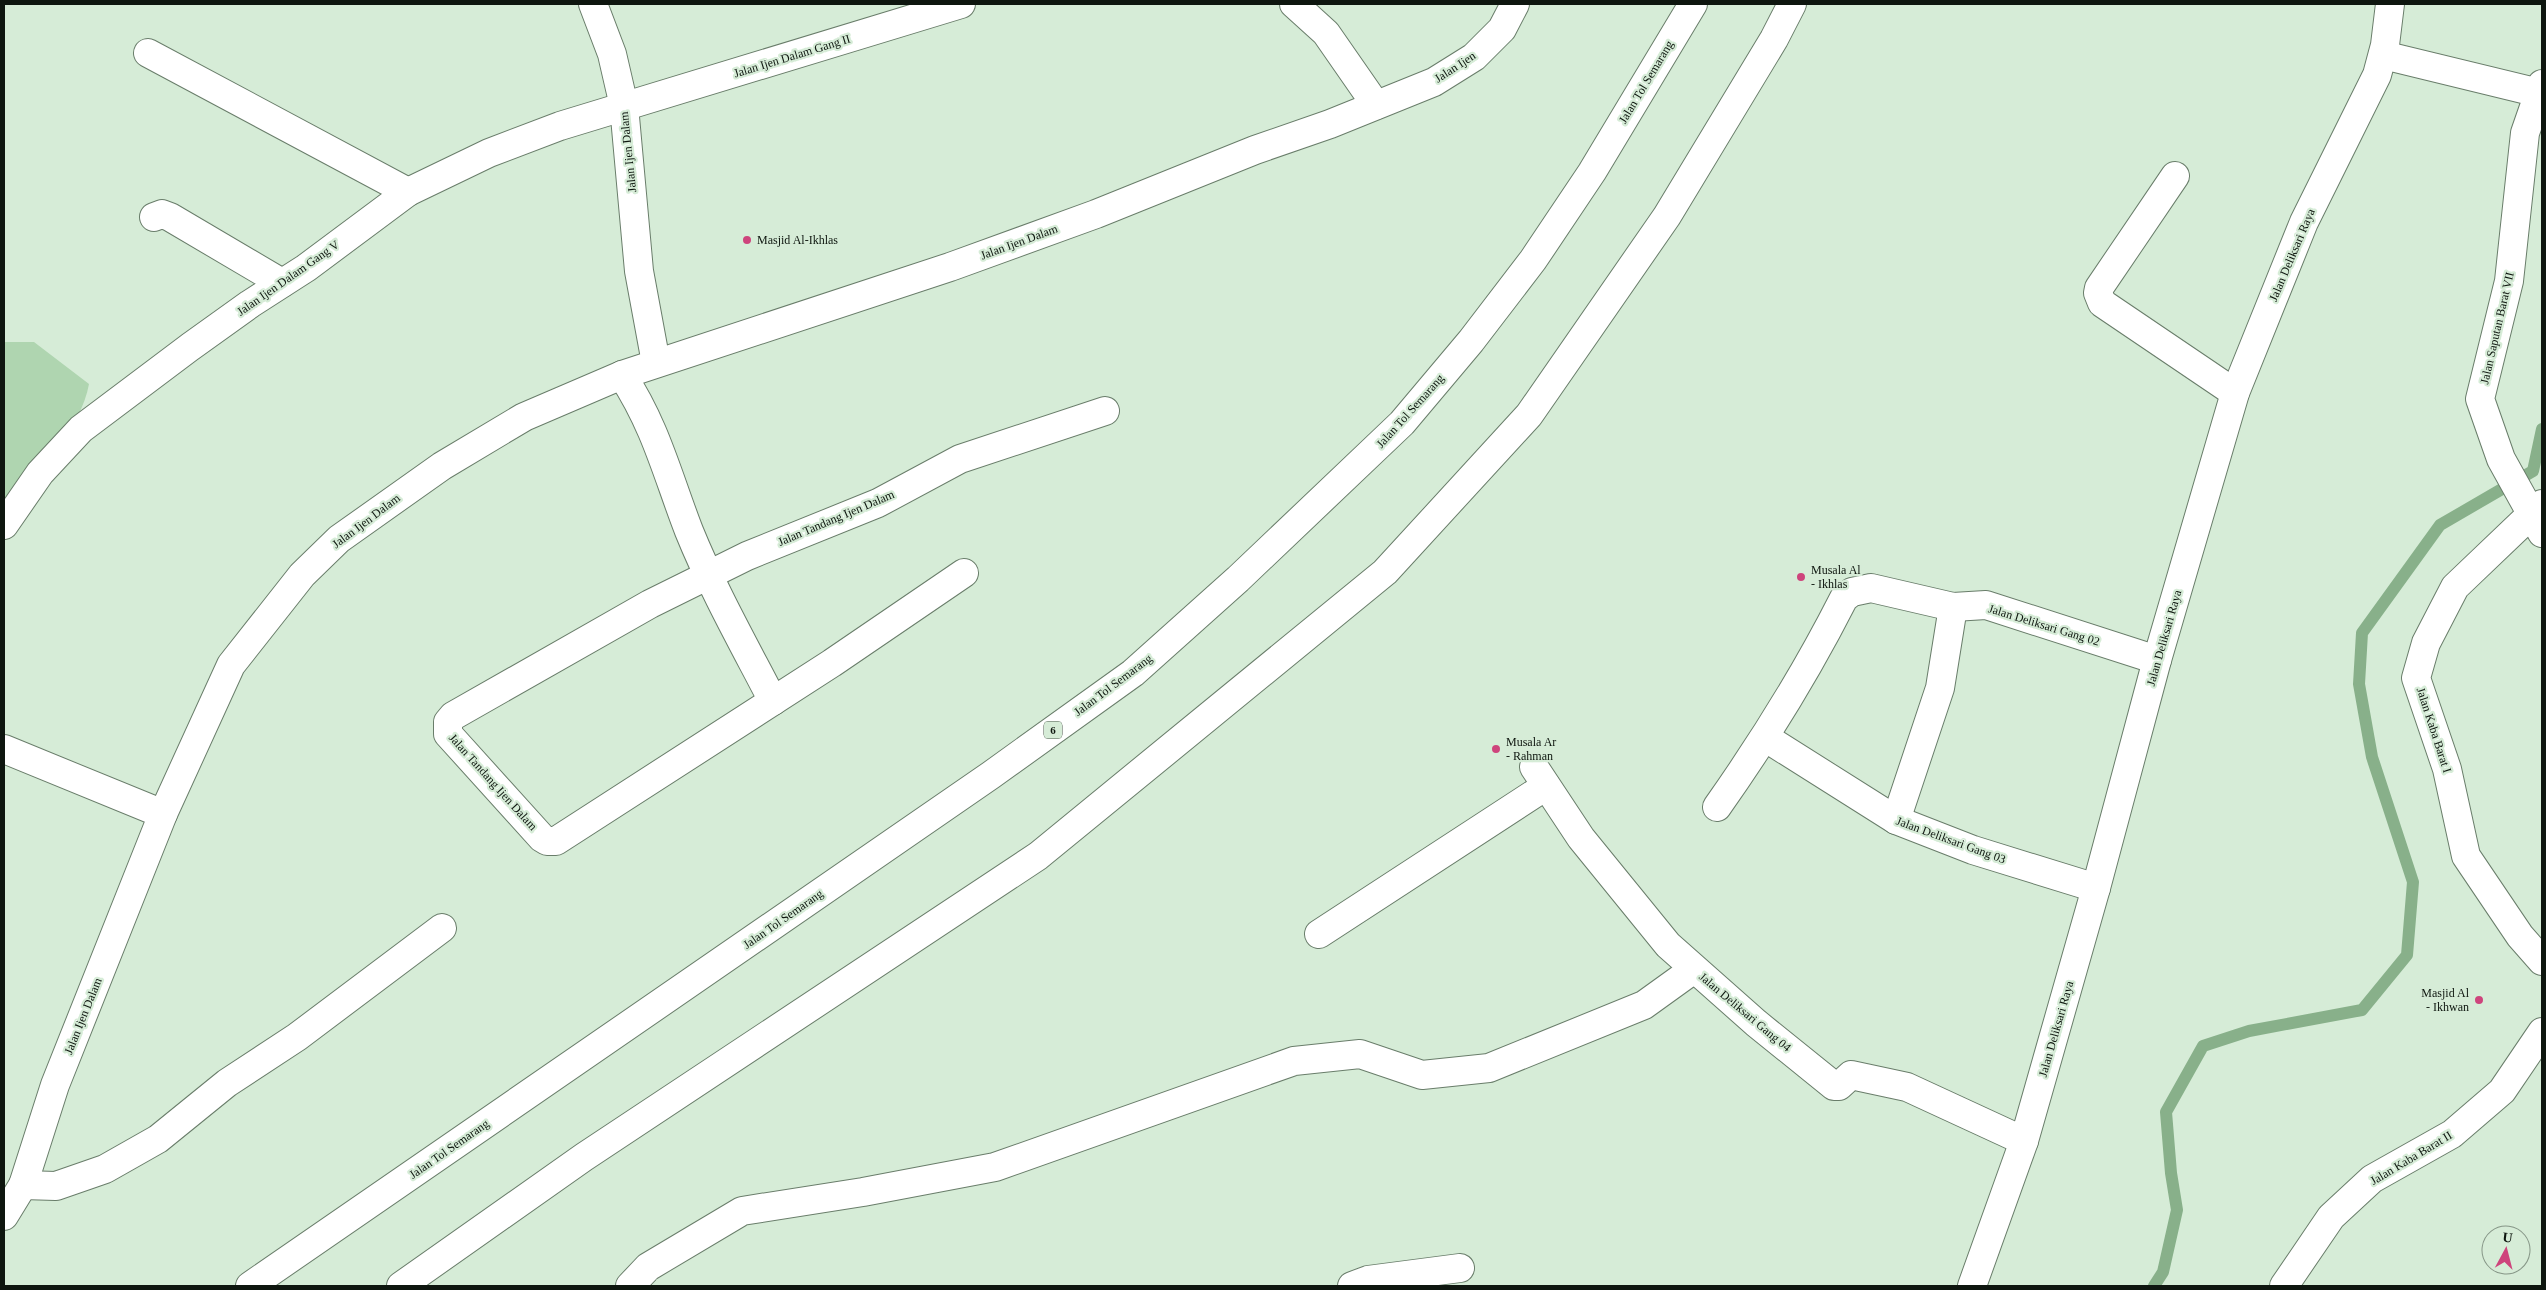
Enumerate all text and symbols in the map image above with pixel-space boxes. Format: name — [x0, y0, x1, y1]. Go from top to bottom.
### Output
street label: Jalan Ijen Dalam Gang II — [732, 32, 852, 80]
street label: Jalan Tol Semarang — [1616, 38, 1676, 126]
street label: Jalan Ijen — [1432, 49, 1478, 85]
street label: Jalan Ijen Dalam — [617, 110, 639, 193]
street label: Jalan Deliksari Raya — [2266, 206, 2318, 303]
street label: Jalan Ijen Dalam — [978, 221, 1060, 262]
place label: Masjid Al-Ikhlas — [757, 233, 838, 247]
marker: Masjid Al-Ikhlas — [741, 234, 753, 246]
street label: Jalan Ijen Dalam Gang V — [234, 237, 342, 319]
street label: Jalan Saputan Barat VII — [2477, 271, 2517, 385]
street label: Jalan Tol Semarang — [1373, 371, 1447, 451]
street label: Jalan Tandang Ijen Dalam — [776, 487, 897, 549]
street label: Jalan Ijen Dalam — [329, 491, 403, 551]
place label: Musala Al - Ikhlas — [1811, 563, 1861, 591]
marker: Musala Al - Ikhlas — [1795, 571, 1807, 583]
street label: Jalan Deliksari Raya — [2144, 588, 2185, 688]
street label: Jalan Deliksari Gang 02 — [1987, 601, 2101, 649]
street label: Jalan Tol Semarang — [1071, 651, 1155, 719]
street label: Jalan Kaba Barat I — [2414, 686, 2454, 774]
road number: 6 — [1044, 722, 1062, 738]
street label: Jalan Tandang Ijen Dalam — [446, 731, 541, 834]
place label: Musala Ar - Rahman — [1506, 735, 1556, 763]
marker: Musala Ar - Rahman — [1490, 743, 1502, 755]
street label: Jalan Deliksari Gang 03 — [1894, 814, 2008, 866]
street label: Jalan Tol Semarang — [740, 886, 826, 952]
street label: Jalan Deliksari Gang 04 — [1696, 969, 1794, 1055]
street label: Jalan Ijen Dalam — [61, 975, 105, 1056]
street label: Jalan Deliksari Raya — [2036, 979, 2077, 1079]
place label: Masjid Al - Ikhwan — [2421, 986, 2470, 1014]
marker: Masjid Al - Ikhwan — [2473, 994, 2485, 1006]
street label: Jalan Tol Semarang — [406, 1116, 492, 1182]
street label: Jalan Kaba Barat II — [2368, 1128, 2454, 1188]
north arrow — [2481, 1225, 2531, 1275]
text: U — [2502, 1230, 2513, 1246]

